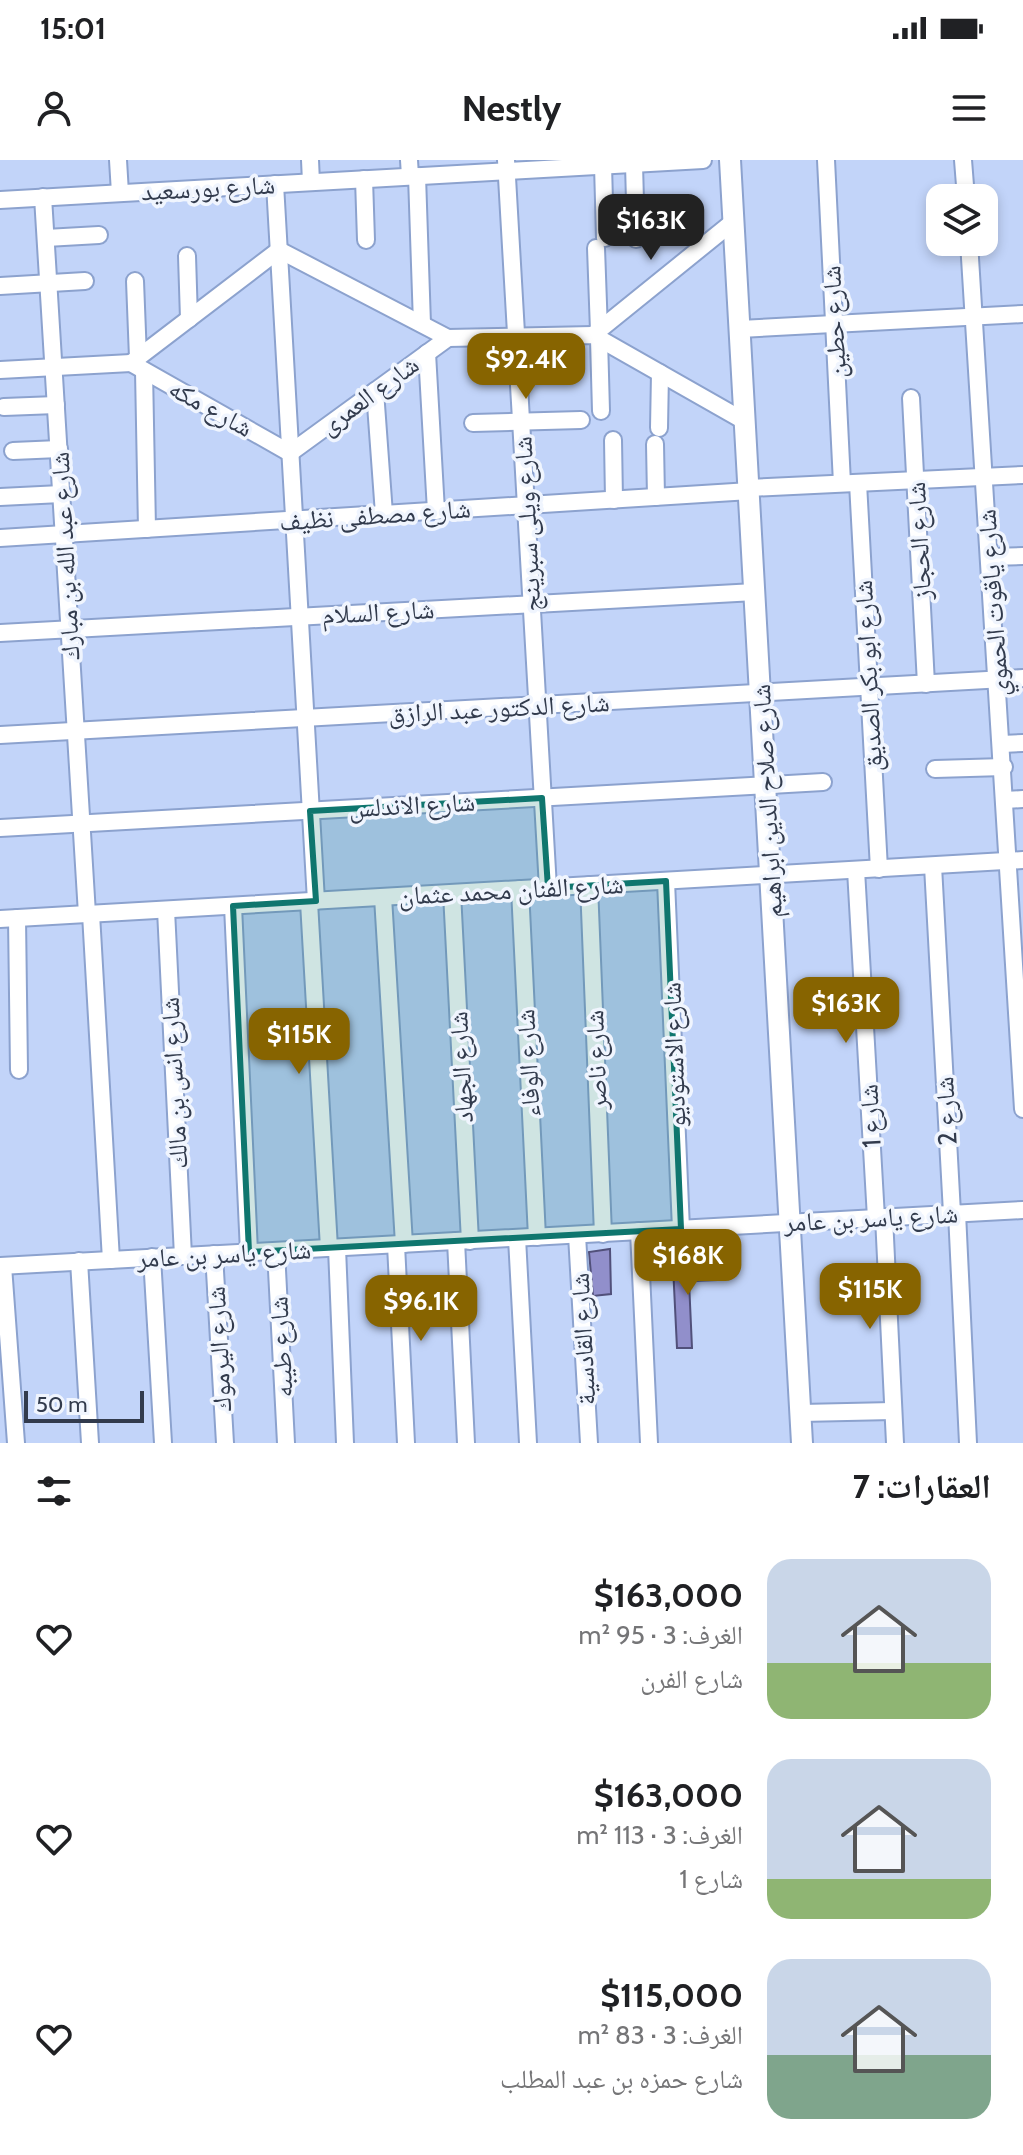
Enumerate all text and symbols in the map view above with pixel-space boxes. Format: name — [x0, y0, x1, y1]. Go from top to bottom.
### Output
text: 15:01 — [40, 10, 106, 47]
icon: person — [32, 86, 76, 130]
text: Nestly — [462, 86, 561, 130]
icon: menu — [947, 86, 991, 130]
street label: شارع بورسعيد — [140, 169, 276, 207]
map controls — [926, 184, 998, 256]
button: layers — [926, 184, 998, 256]
pin: $163K — [595, 194, 707, 262]
text: $163K — [616, 204, 686, 236]
street label: شارع حطين — [815, 265, 853, 379]
pin: $92.4K — [461, 333, 591, 401]
text: $92.4K — [485, 343, 567, 375]
street label: شارع العمرى — [313, 348, 425, 442]
street label: شارع مكه — [164, 372, 258, 444]
street label: شارع ويلى سبرينج — [506, 435, 549, 612]
street label: شارع عبد الله بن مبارك — [44, 451, 86, 661]
street label: شارع الحجاز — [900, 481, 938, 602]
street label: شارع مصطفى نظيف — [278, 492, 472, 538]
street label: شارع ياقوت الحموي — [970, 508, 1020, 698]
street label: شارع ابو بكر الصديق — [847, 579, 889, 773]
street label: شارع السلام — [321, 593, 435, 633]
street label: شارع صلاح الدين ابراهيم — [745, 683, 790, 919]
street label: شارع الدكتور عبد الرازق — [387, 686, 611, 730]
street label: شارع الاندلس — [348, 786, 476, 824]
street label: شارع الفنان محمد عثمان — [398, 868, 624, 912]
pin: $163K — [790, 977, 902, 1045]
street label: شارع الاستوديو — [655, 982, 693, 1128]
text: $163K — [811, 987, 881, 1019]
street label: شارع انس بن مالك — [154, 996, 194, 1170]
pin: $115K — [243, 1008, 355, 1076]
street label: شارع الوفاء — [509, 1008, 547, 1118]
street label: شارع ناصر — [578, 1009, 614, 1112]
street label: شارع الجهاد — [442, 1010, 480, 1124]
text: $115K — [267, 1018, 331, 1050]
street label: شارع 2 — [928, 1076, 964, 1146]
street label: شارع 1 — [852, 1083, 888, 1149]
street label: شارع ياسر بن عامر — [782, 1197, 959, 1239]
pin: $168K — [632, 1229, 744, 1297]
street label: شارع ياسر بن عامر — [135, 1233, 312, 1275]
text: $168K — [652, 1239, 724, 1271]
pin: $115K — [814, 1263, 926, 1331]
street label: شارع القادسية — [564, 1272, 602, 1406]
text: $115K — [838, 1273, 902, 1305]
pin: $96.1K — [356, 1275, 486, 1343]
text: $96.1K — [383, 1285, 459, 1317]
street label: شارع اليرموك — [200, 1286, 238, 1412]
street label: شارع طيبه — [262, 1296, 300, 1398]
scale bar — [24, 1387, 144, 1423]
text: 50 m — [36, 1391, 88, 1418]
text: العقارات: 7 — [853, 1465, 991, 1507]
icon: filters — [32, 1469, 76, 1513]
text: $163,000 — [594, 1574, 743, 1616]
icon: home — [831, 1591, 927, 1687]
icon: heart — [32, 1617, 76, 1661]
text: الغرف: 3 · 95 m² — [579, 1619, 743, 1651]
text: شارع الفرن — [640, 1663, 743, 1695]
text: $163,000 — [594, 1774, 743, 1816]
icon: home — [831, 1791, 927, 1887]
icon: heart — [32, 1817, 76, 1861]
text: الغرف: 3 · 113 m² — [576, 1819, 743, 1851]
text: شارع 1 — [679, 1863, 743, 1895]
text: $115,000 — [600, 1974, 743, 2016]
icon: home — [831, 1991, 927, 2087]
icon: heart — [32, 2017, 76, 2061]
text: الغرف: 3 · 83 m² — [578, 2019, 743, 2051]
text: شارع حمزه بن عبد المطلب — [500, 2063, 743, 2095]

